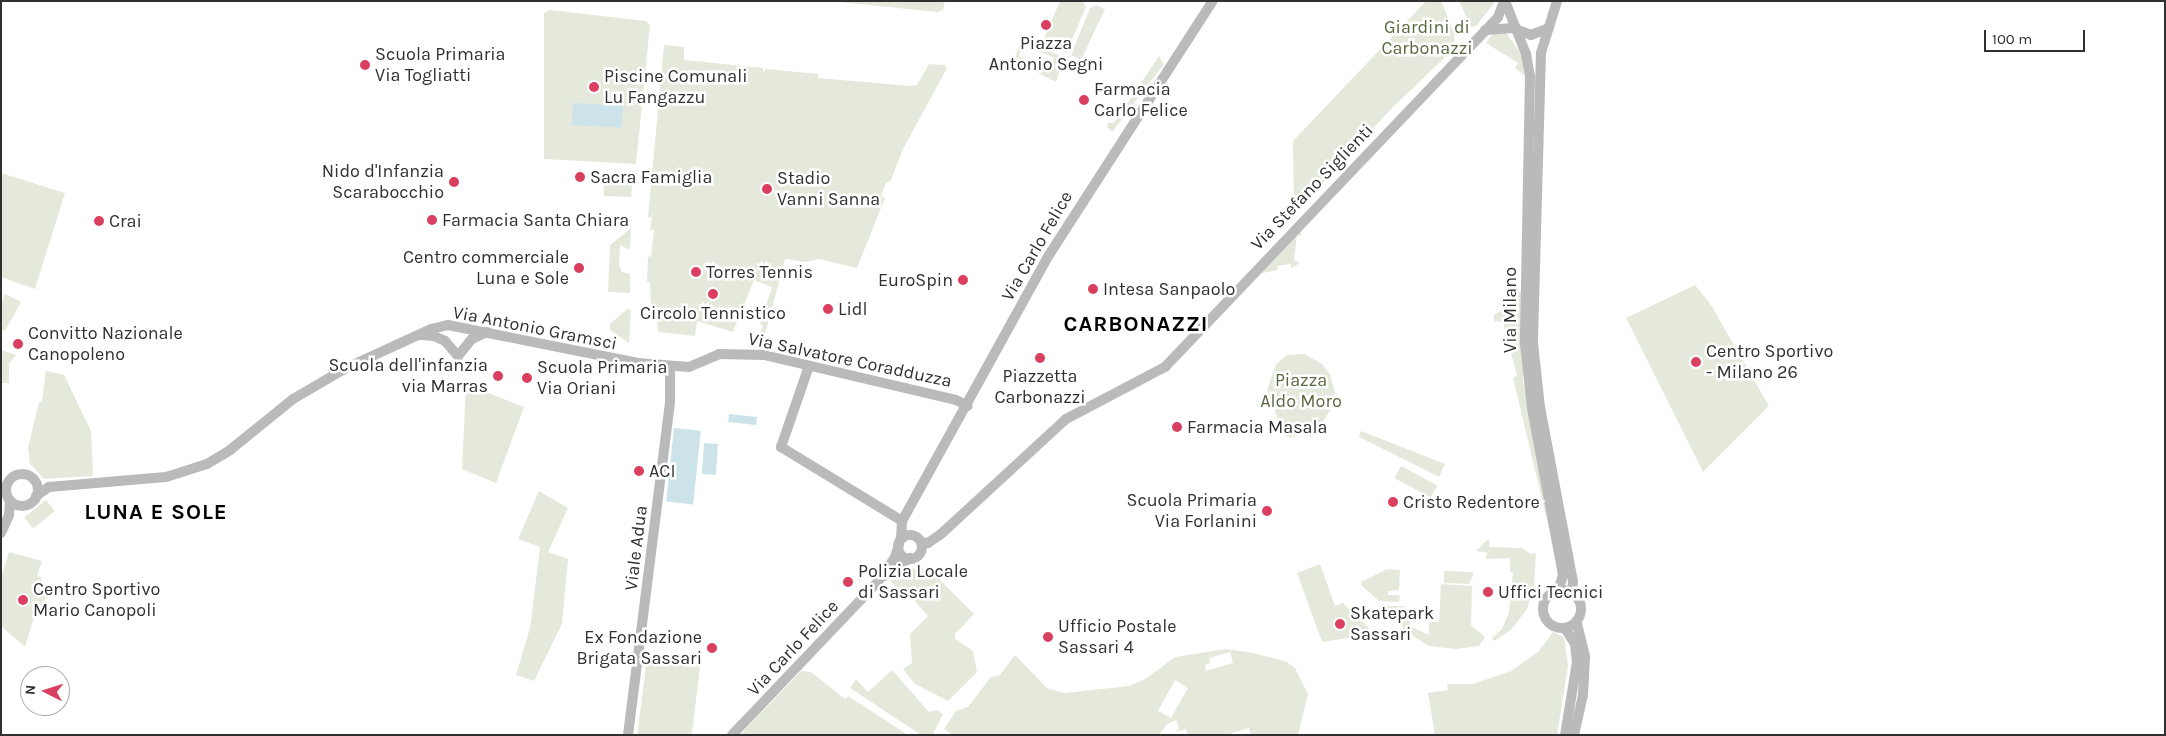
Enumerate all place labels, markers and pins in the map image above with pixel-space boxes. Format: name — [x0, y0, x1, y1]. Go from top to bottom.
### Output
marker: Piazza Antonio Segni — [1040, 19, 1052, 31]
place label: Piazza Antonio Segni — [989, 33, 1103, 76]
place label: Scuola Primaria Via Togliatti — [375, 44, 505, 86]
marker: Scuola Primaria Via Togliatti — [359, 59, 371, 71]
place label: Piscine Comunali Lu Fangazzu — [604, 66, 748, 108]
place label: Farmacia Carlo Felice — [1094, 79, 1188, 122]
marker: Piscine Comunali Lu Fangazzu — [588, 81, 600, 93]
marker: Farmacia Carlo Felice — [1078, 94, 1090, 106]
place label: Nido d'Infanzia Scarabocchio — [322, 161, 444, 203]
place label: Sacra Famiglia — [590, 166, 712, 188]
place label: Stadio Vanni Sanna — [777, 168, 880, 210]
marker: Sacra Famiglia — [574, 171, 586, 183]
marker: Nido d'Infanzia Scarabocchio — [448, 176, 460, 188]
marker: Stadio Vanni Sanna — [761, 183, 773, 195]
place label: Farmacia Santa Chiara — [442, 209, 629, 231]
place label: Crai — [109, 210, 142, 232]
marker: Farmacia Santa Chiara — [426, 214, 438, 226]
marker: Crai — [93, 215, 105, 227]
place label: Centro commerciale Luna e Sole — [403, 247, 569, 290]
place label: Torres Tennis — [706, 261, 813, 283]
marker: Centro commerciale Luna e Sole — [573, 262, 585, 274]
marker: Torres Tennis — [690, 266, 702, 278]
place label: EuroSpin — [878, 269, 953, 291]
marker: EuroSpin — [957, 274, 969, 286]
place label: Intesa Sanpaolo — [1103, 278, 1235, 300]
marker: Intesa Sanpaolo — [1087, 283, 1099, 295]
marker: Circolo Tennistico — [707, 288, 719, 300]
place label: Lidl — [838, 298, 867, 320]
place label: Circolo Tennistico — [640, 302, 786, 324]
marker: Lidl — [822, 303, 834, 315]
place label: Convitto Nazionale Canopoleno — [28, 323, 183, 366]
marker: Convitto Nazionale Canopoleno — [12, 338, 24, 350]
place label: Centro Sportivo - Milano 26 — [1706, 341, 1833, 384]
marker: Piazzetta Carbonazzi — [1034, 352, 1046, 364]
place label: Scuola dell'infanzia via Marras — [328, 355, 488, 398]
marker: Centro Sportivo - Milano 26 — [1690, 356, 1702, 368]
place label: Scuola Primaria Via Oriani — [537, 357, 667, 399]
place label: Piazzetta Carbonazzi — [994, 366, 1086, 408]
marker: Scuola dell'infanzia via Marras — [492, 370, 504, 382]
marker: Scuola Primaria Via Oriani — [521, 372, 533, 384]
place label: Farmacia Masala — [1187, 416, 1327, 438]
marker: Farmacia Masala — [1171, 421, 1183, 433]
place label: ACI — [649, 460, 675, 482]
marker: ACI — [633, 465, 645, 477]
place label: Scuola Primaria Via Forlanini — [1127, 490, 1257, 532]
place label: Cristo Redentore — [1403, 491, 1540, 513]
marker: Cristo Redentore — [1387, 496, 1399, 508]
marker: Scuola Primaria Via Forlanini — [1261, 505, 1273, 517]
place label: Polizia Locale di Sassari — [858, 561, 968, 604]
marker: Polizia Locale di Sassari — [842, 576, 854, 588]
place label: Centro Sportivo Mario Canopoli — [33, 579, 160, 622]
place label: Uffici Tecnici — [1498, 581, 1603, 603]
marker: Uffici Tecnici — [1482, 586, 1494, 598]
marker: Centro Sportivo Mario Canopoli — [17, 594, 29, 606]
place label: Skatepark Sassari — [1350, 603, 1434, 646]
place label: Ufficio Postale Sassari 4 — [1058, 616, 1176, 659]
marker: Skatepark Sassari — [1334, 618, 1346, 630]
place label: Ex Fondazione Brigata Sassari — [576, 627, 702, 670]
marker: Ufficio Postale Sassari 4 — [1042, 631, 1054, 643]
marker: Ex Fondazione Brigata Sassari — [706, 642, 718, 654]

